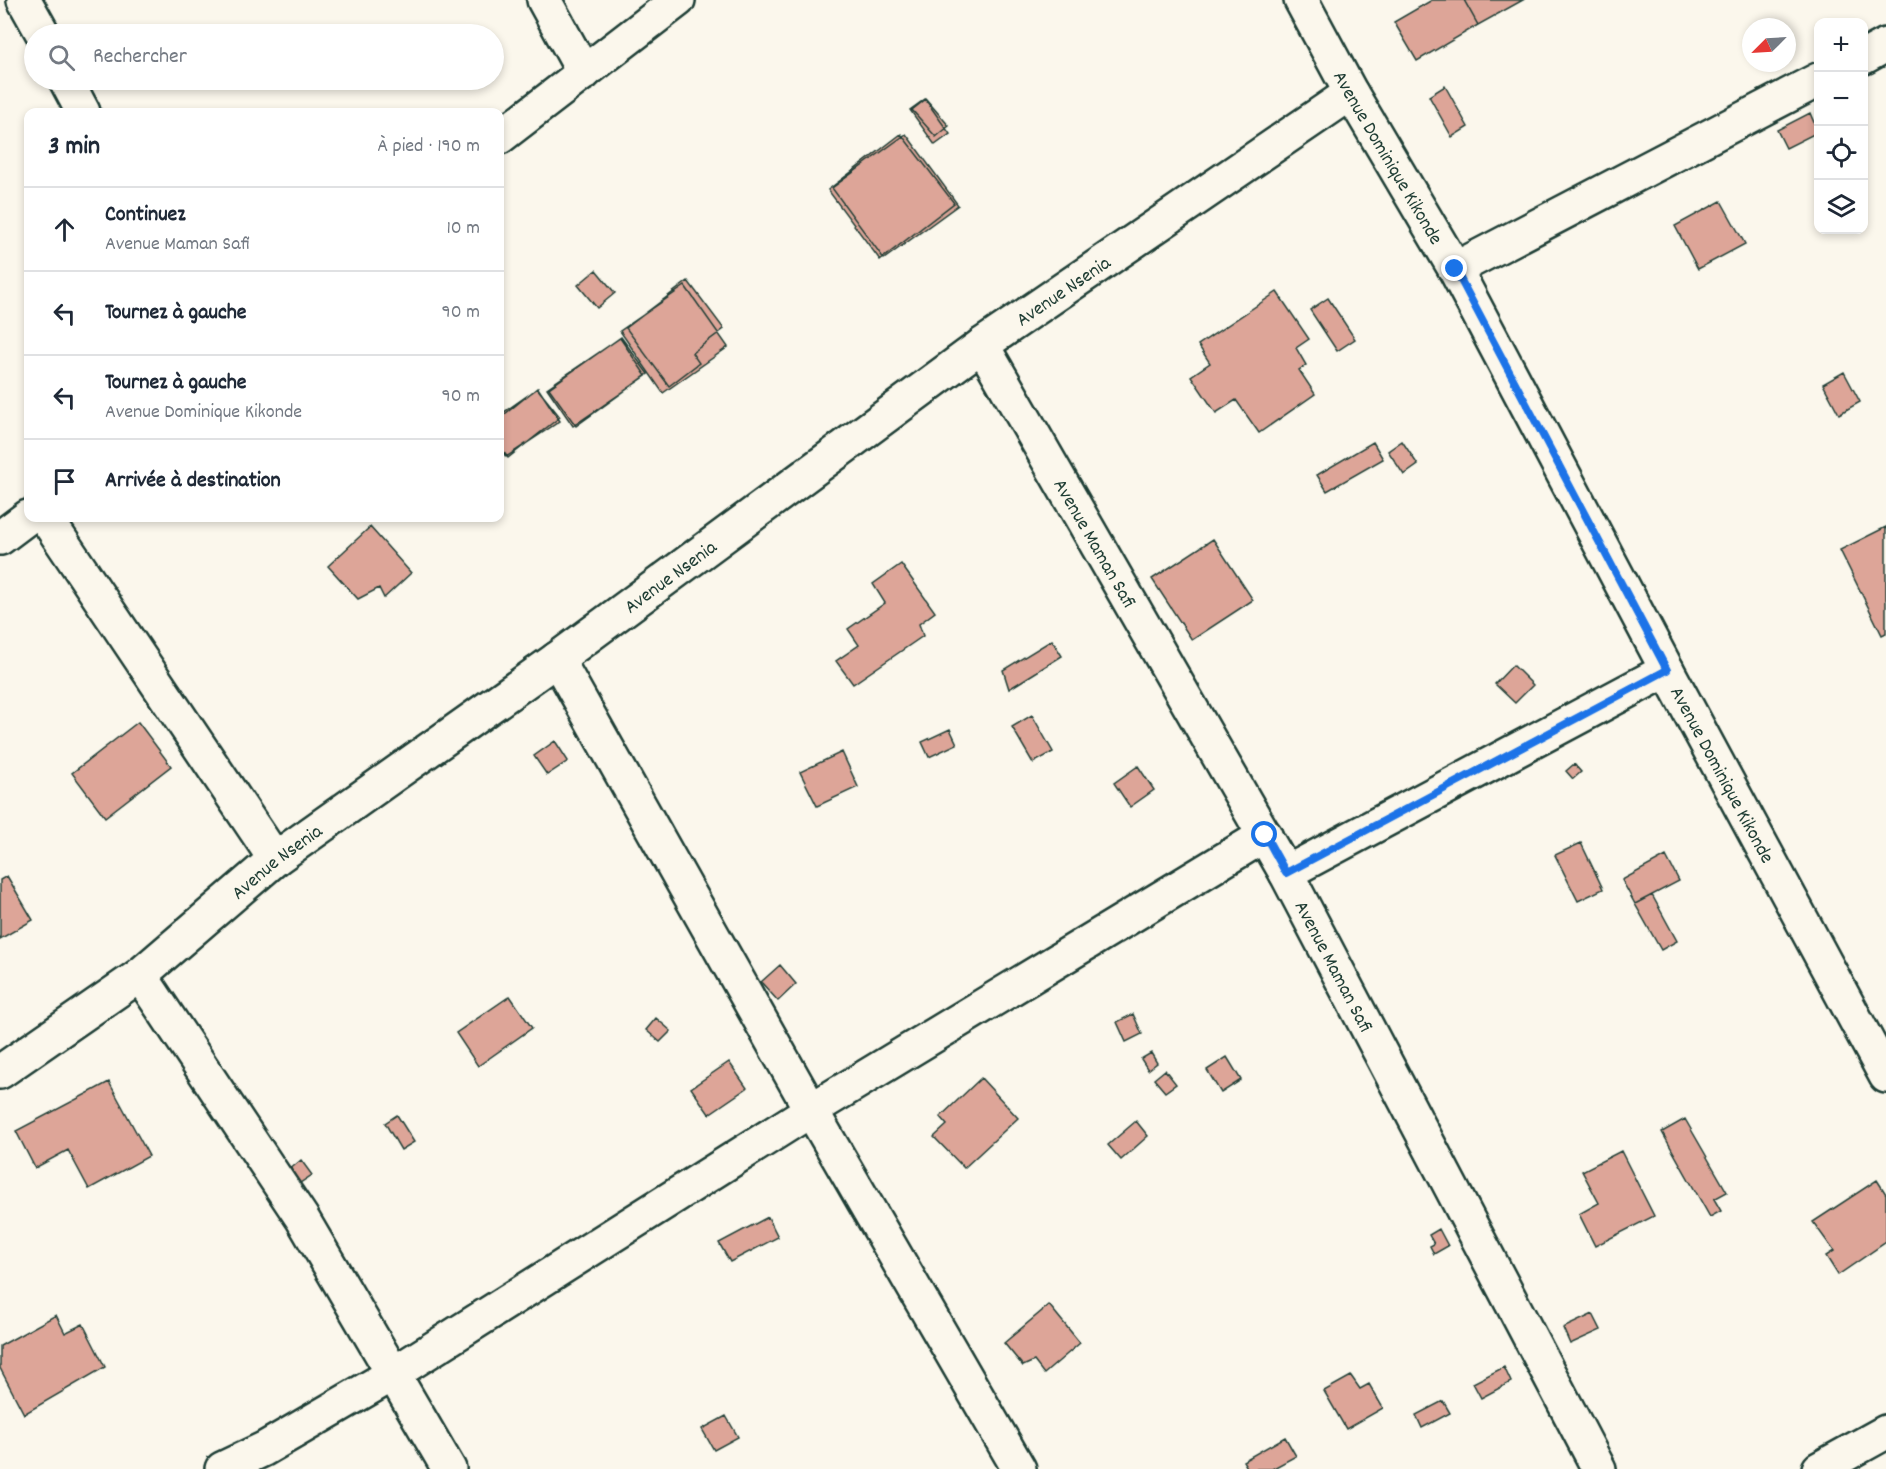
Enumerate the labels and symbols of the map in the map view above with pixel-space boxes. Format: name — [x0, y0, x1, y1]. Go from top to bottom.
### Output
north arrow — [1742, 18, 1796, 72]
street label: Avenue Dominique Kikonde — [1325, 66, 1449, 251]
street label: Avenue Nsenia — [1011, 250, 1118, 335]
route end — [1441, 255, 1467, 281]
street label: Avenue Maman Safi — [1045, 474, 1141, 614]
street label: Avenue Nsenia — [619, 534, 724, 622]
street label: Avenue Dominique Kikonde — [1661, 682, 1780, 869]
street label: Avenue Nsenia — [226, 818, 329, 908]
route start — [1251, 821, 1277, 847]
street label: Avenue Maman Safi — [1286, 896, 1378, 1038]

